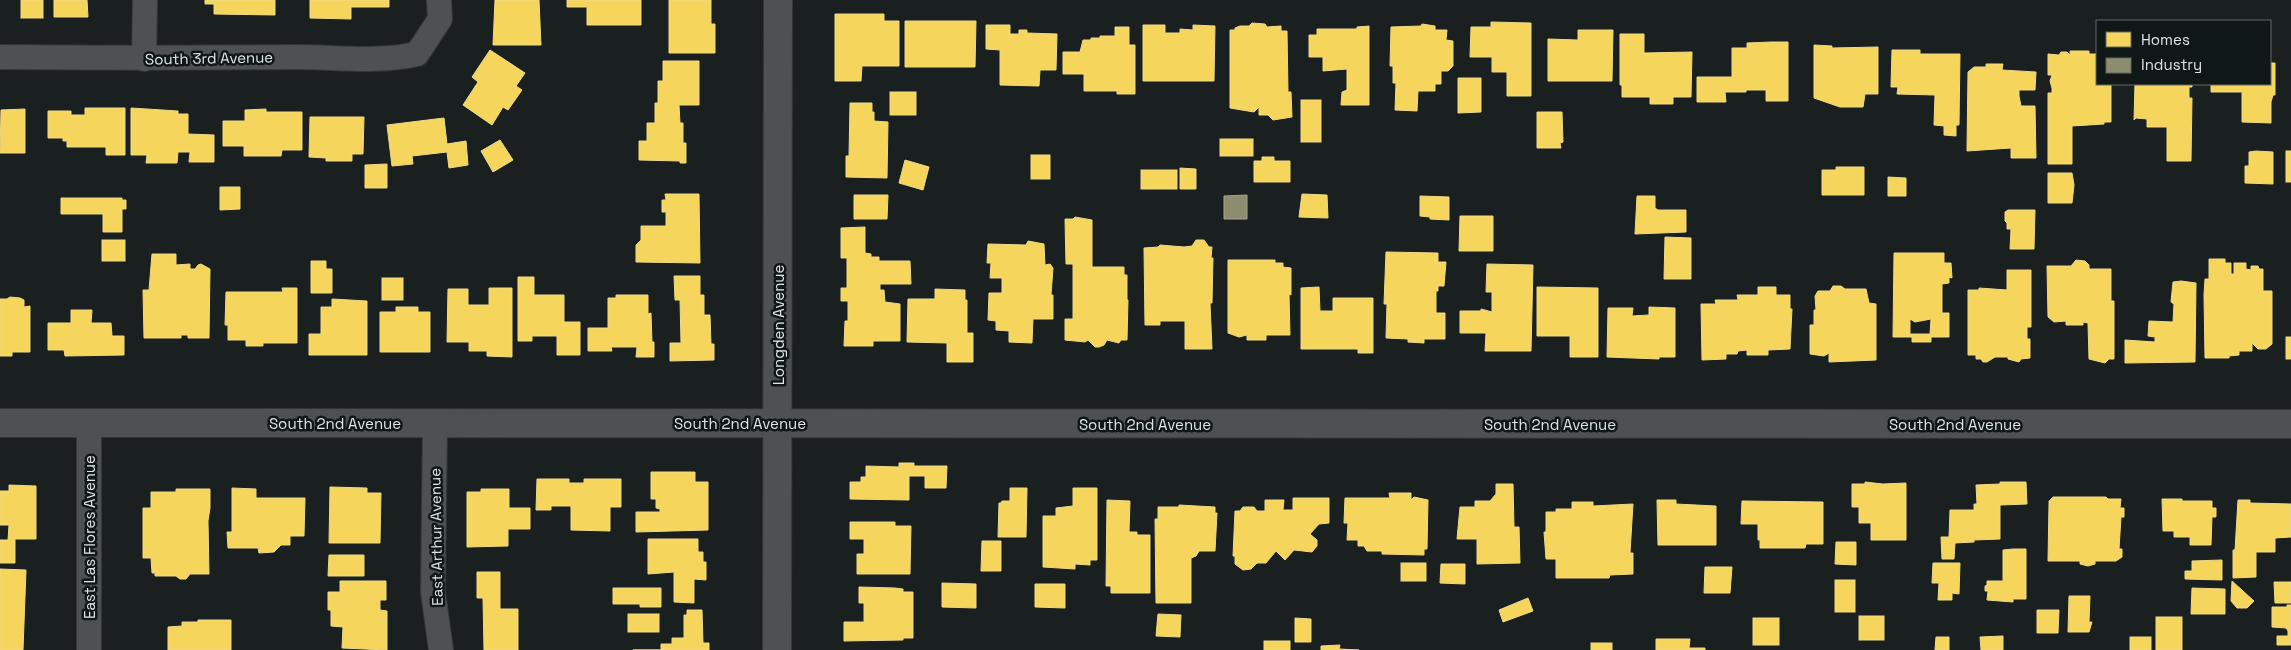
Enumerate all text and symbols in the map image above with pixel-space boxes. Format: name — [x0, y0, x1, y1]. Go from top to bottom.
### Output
legend — [2096, 20, 2271, 85]
text: Homes — [2141, 30, 2190, 49]
street label: South 3rd Avenue — [145, 47, 273, 69]
text: Industry — [2141, 55, 2202, 74]
street label: Longden Avenue — [769, 265, 788, 385]
street label: South 2nd Avenue — [269, 414, 401, 433]
street label: South 2nd Avenue — [674, 414, 806, 433]
street label: South 2nd Avenue — [1079, 415, 1211, 434]
street label: South 2nd Avenue — [1484, 415, 1616, 434]
street label: South 2nd Avenue — [1889, 415, 2021, 434]
street label: East Las Flores Avenue — [80, 455, 99, 619]
street label: East Arthur Avenue — [425, 468, 447, 606]

